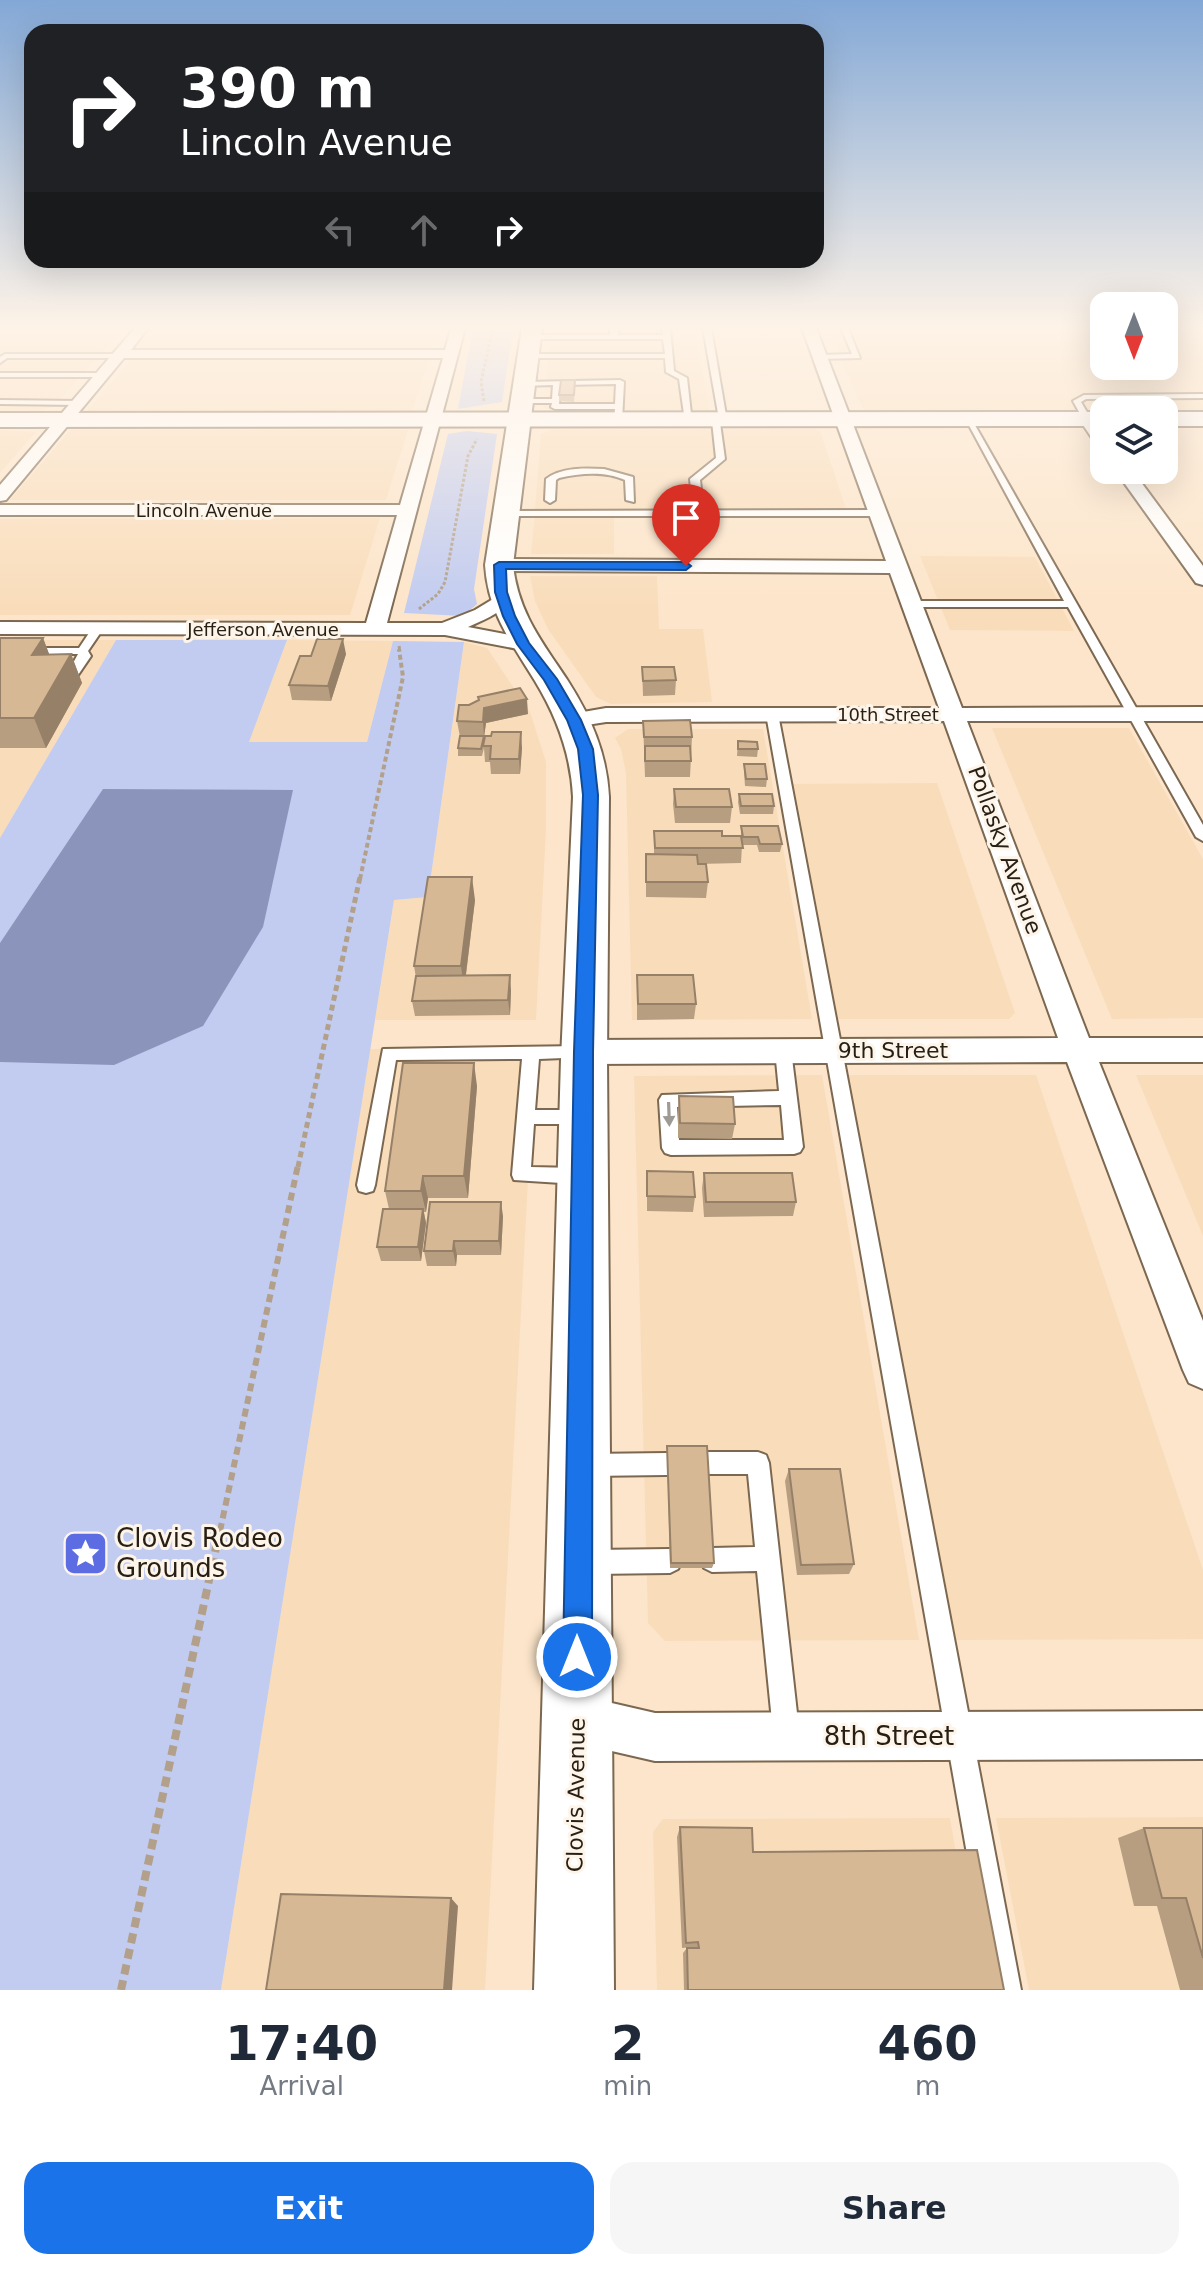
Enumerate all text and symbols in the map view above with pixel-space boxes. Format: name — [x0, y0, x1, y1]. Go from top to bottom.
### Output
text: 390 m — [180, 55, 375, 120]
icon: right — [48, 56, 152, 160]
text: Lincoln Avenue — [180, 122, 453, 163]
icon: left — [318, 208, 362, 252]
icon: ahead — [402, 208, 446, 252]
icon: right — [486, 208, 530, 252]
north arrow — [1090, 292, 1178, 380]
map controls — [1090, 292, 1178, 484]
button: layers — [1090, 396, 1178, 484]
pin — [652, 484, 720, 566]
icon: arrive — [664, 496, 708, 540]
street label: Lincoln Avenue — [136, 500, 272, 521]
street label: Jefferson Avenue — [186, 619, 339, 640]
street label: 10th Street — [837, 704, 939, 725]
street label: Pollasky Avenue — [963, 763, 1047, 937]
street label: 9th Street — [838, 1038, 949, 1063]
one-way arrow — [663, 1101, 675, 1127]
place label: Clovis Rodeo Grounds — [116, 1523, 283, 1583]
place icon: Clovis Rodeo Grounds — [61, 1529, 109, 1577]
position arrow — [535, 1615, 619, 1699]
street label: Clovis Avenue — [562, 1718, 590, 1872]
street label: 8th Street — [824, 1721, 954, 1751]
text: 17:40 — [225, 2015, 378, 2071]
text: 2 — [611, 2015, 644, 2071]
text: 460 — [878, 2015, 978, 2071]
text: Arrival — [259, 2071, 344, 2101]
text: min — [603, 2071, 652, 2101]
text: m — [915, 2071, 940, 2101]
button: Exit — [24, 2162, 594, 2254]
button: Share — [610, 2162, 1179, 2254]

